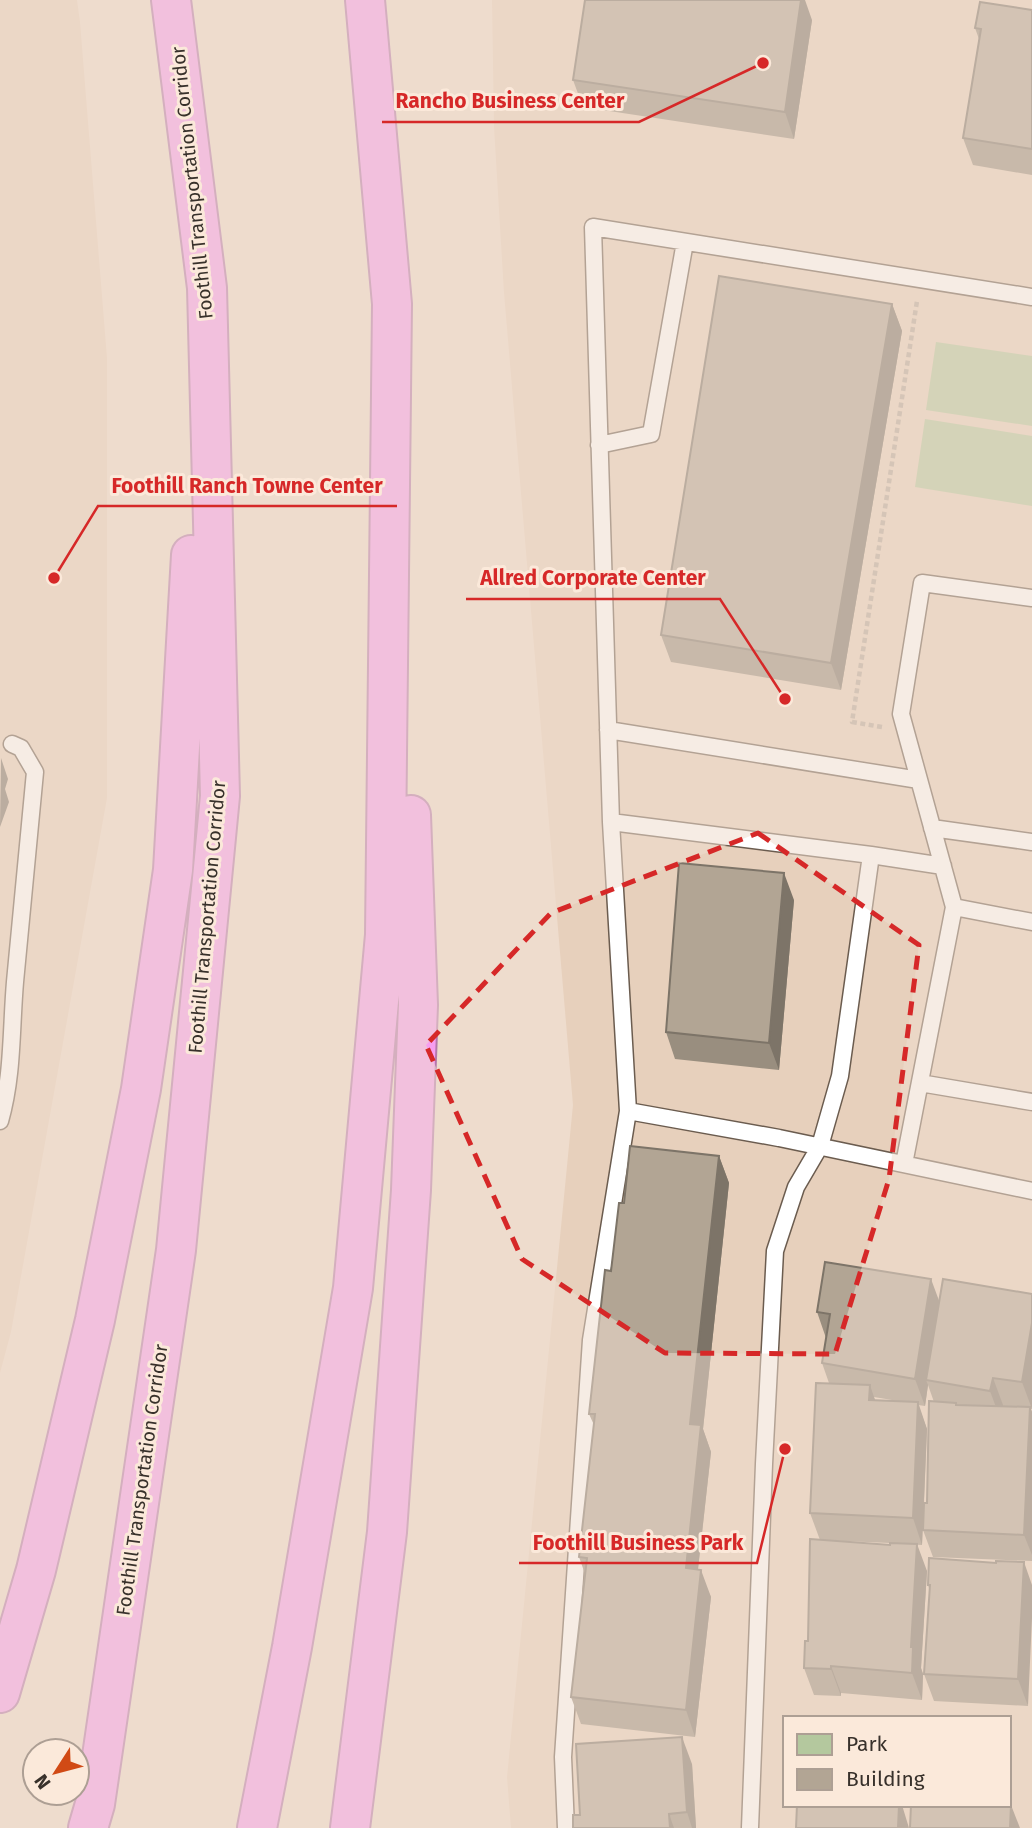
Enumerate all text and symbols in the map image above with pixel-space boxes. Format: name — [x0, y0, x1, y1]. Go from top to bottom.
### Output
street label: Foothill Transportation Corridor — [166, 45, 218, 320]
callout: Rancho Business Center — [382, 80, 639, 122]
text: Rancho Business Center — [396, 88, 625, 114]
callout: Foothill Ranch Towne Center — [98, 464, 397, 506]
text: Foothill Ranch Towne Center — [111, 473, 383, 499]
callout: Allred Corporate Center — [466, 557, 720, 599]
text: Allred Corporate Center — [479, 565, 706, 591]
street label: Foothill Transportation Corridor — [184, 779, 230, 1055]
street label: Foothill Transportation Corridor — [112, 1342, 173, 1617]
callout: Foothill Business Park — [519, 1521, 757, 1563]
text: Foothill Business Park — [533, 1530, 744, 1556]
legend — [783, 1716, 1011, 1807]
text: Park — [846, 1731, 888, 1757]
north arrow — [21, 1737, 91, 1807]
text: Building — [846, 1766, 925, 1792]
text: N — [30, 1770, 56, 1794]

